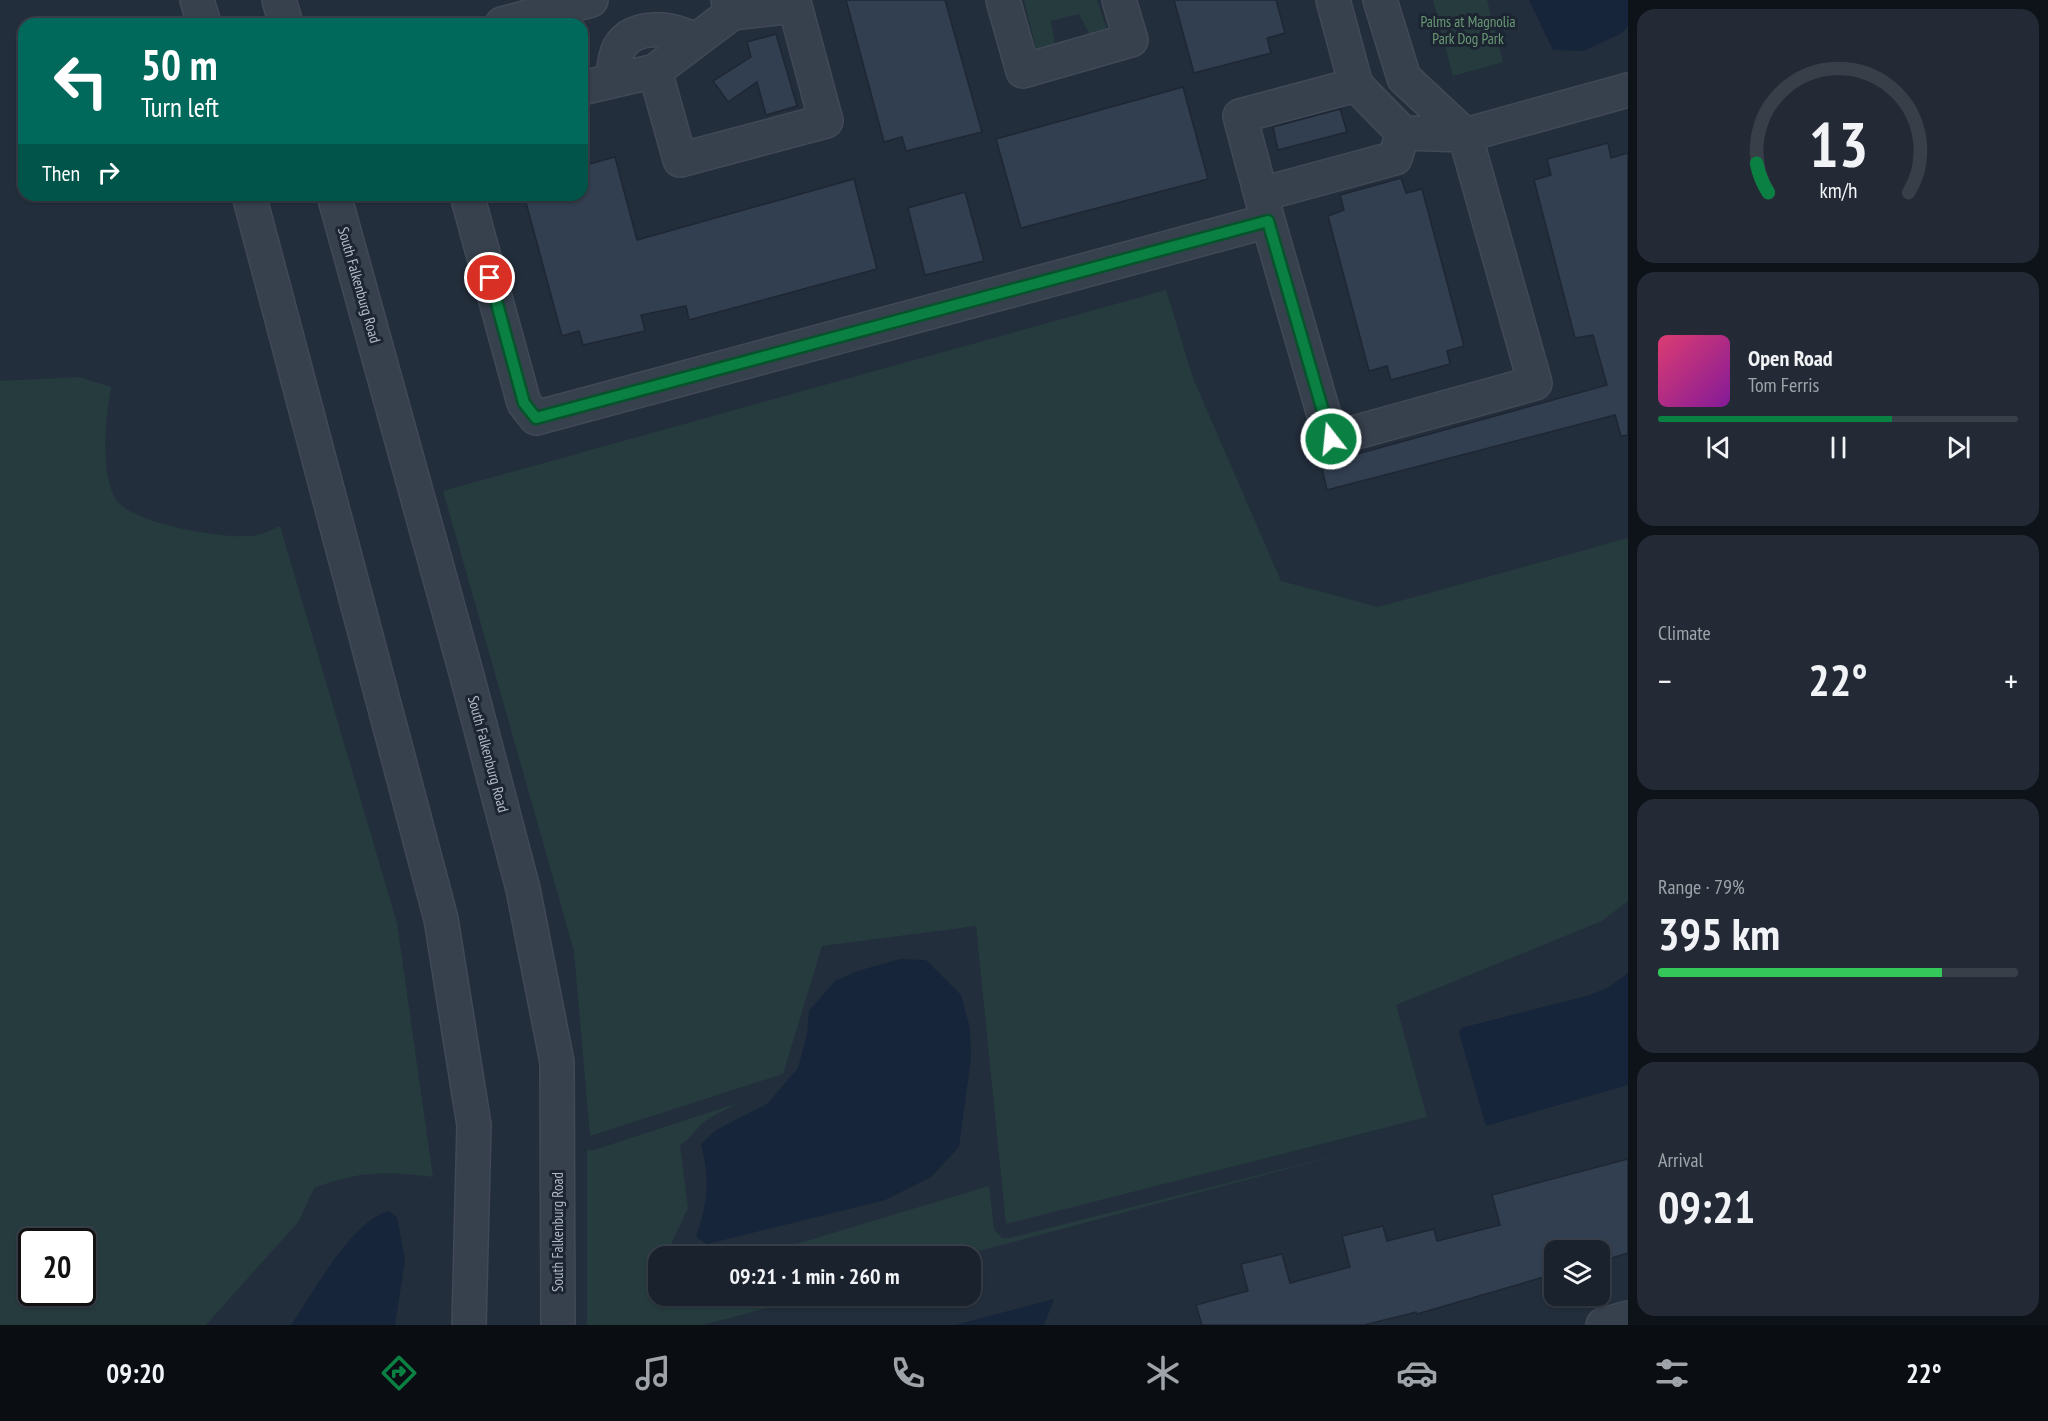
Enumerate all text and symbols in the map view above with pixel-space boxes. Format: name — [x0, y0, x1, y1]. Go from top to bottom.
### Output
park label: Palms at Magnolia Park Dog Park — [1420, 12, 1516, 48]
text: 50 m — [141, 37, 218, 92]
icon: left — [42, 42, 120, 120]
text: Turn left — [141, 90, 219, 124]
text: 13 — [1808, 103, 1868, 184]
icon: right — [92, 156, 125, 189]
text: Then — [42, 159, 80, 187]
text: km/h — [1819, 176, 1857, 204]
street label: South Falkenburg Road — [334, 225, 385, 345]
pin — [464, 252, 515, 303]
icon: arrive — [473, 261, 506, 294]
text: Open Road — [1748, 344, 1833, 372]
text: Tom Ferris — [1748, 372, 1819, 398]
position arrow — [1299, 407, 1363, 471]
icon: previous — [1702, 431, 1735, 464]
icon: pause — [1822, 431, 1855, 464]
icon: next — [1942, 431, 1975, 464]
text: Climate — [1658, 620, 1711, 646]
text: 22° — [1808, 650, 1868, 708]
text: − — [1658, 659, 1672, 702]
text: + — [2004, 659, 2018, 702]
street label: South Falkenburg Road — [464, 694, 513, 814]
text: Range · 79% — [1658, 874, 1745, 900]
text: 395 km — [1658, 904, 1780, 962]
text: Arrival — [1658, 1147, 1703, 1173]
street label: South Falkenburg Road — [548, 1172, 567, 1292]
text: 09:21 — [1658, 1177, 1755, 1235]
speed limit sign: 20 — [18, 1228, 96, 1306]
map controls — [1544, 1240, 1610, 1306]
button: layers — [1544, 1240, 1610, 1306]
text: 09:21 · 1 min · 260 m — [729, 1262, 900, 1290]
icon: directions — [378, 1352, 420, 1394]
icon: music — [632, 1352, 674, 1394]
icon: phone — [887, 1352, 929, 1394]
icon: climate — [1142, 1352, 1184, 1394]
icon: car — [1396, 1352, 1438, 1394]
icon: filters — [1651, 1352, 1693, 1394]
text: 09:20 — [106, 1356, 165, 1390]
text: 22° — [1906, 1356, 1942, 1390]

